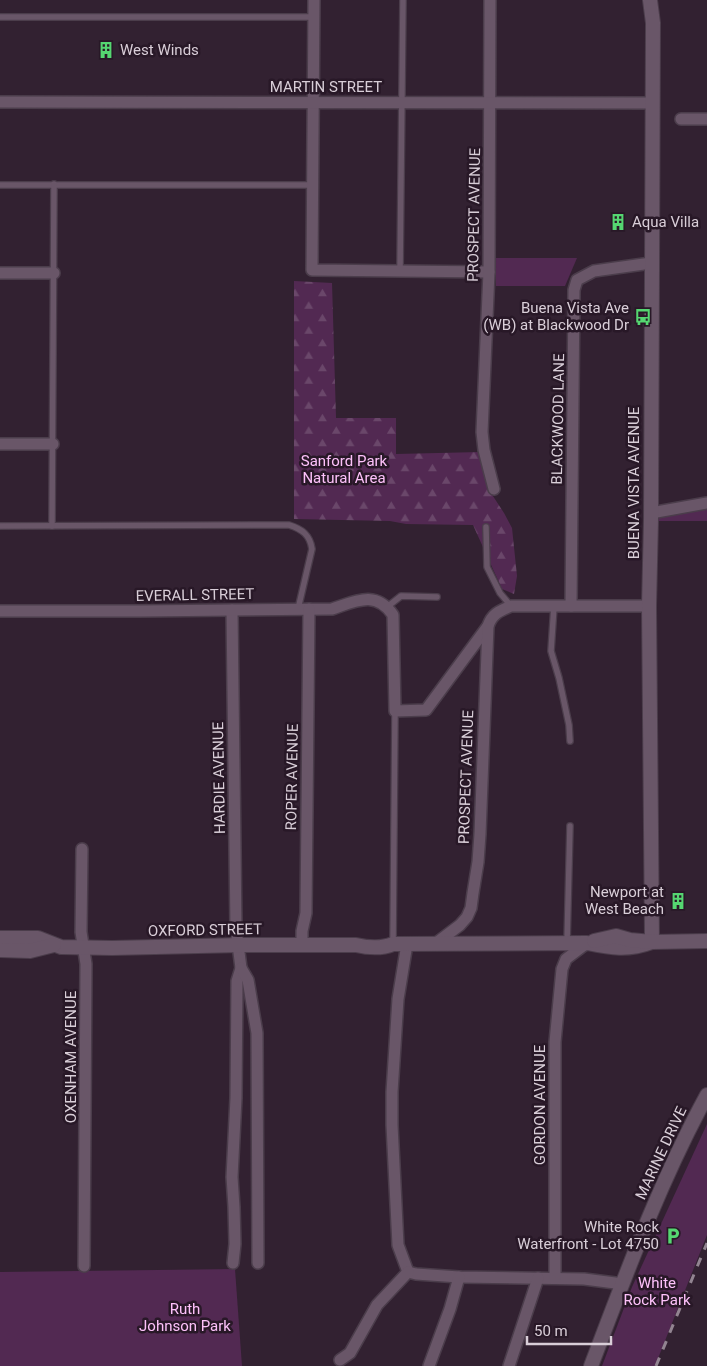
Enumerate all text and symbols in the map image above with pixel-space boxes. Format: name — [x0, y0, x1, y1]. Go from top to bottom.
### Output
building icon: West Winds — [96, 40, 116, 60]
place label: West Winds — [120, 41, 199, 59]
street label: MARTIN STREET — [270, 78, 382, 96]
street label: PROSPECT AVENUE — [464, 147, 484, 282]
building icon: Aqua Villa — [608, 212, 628, 232]
place label: Aqua Villa — [632, 213, 699, 231]
place label: Buena Vista Ave (WB) at Blackwood Dr — [483, 299, 629, 334]
bus stop icon: Buena Vista Ave (WB) at Blackwood Dr — [633, 307, 653, 327]
street label: BLACKWOOD LANE — [548, 353, 568, 485]
street label: BUENA VISTA AVENUE — [625, 406, 643, 559]
park label: Sanford Park Natural Area — [301, 452, 388, 487]
street label: EVERALL STREET — [135, 585, 255, 605]
street label: PROSPECT AVENUE — [455, 709, 477, 844]
street label: HARDIE AVENUE — [209, 721, 229, 834]
street label: ROPER AVENUE — [282, 723, 302, 831]
place label: Newport at West Beach — [585, 883, 664, 918]
building icon: Newport at West Beach — [668, 891, 688, 911]
street label: OXFORD STREET — [148, 920, 262, 940]
street label: OXENHAM AVENUE — [62, 990, 80, 1123]
street label: GORDON AVENUE — [531, 1044, 549, 1165]
street label: MARINE DRIVE — [632, 1103, 691, 1202]
place label: White Rock Waterfront - Lot 4750 — [517, 1218, 659, 1253]
parking icon: White Rock Waterfront - Lot 4750 — [663, 1226, 683, 1246]
park label: White Rock Park — [623, 1274, 691, 1309]
park label: Ruth Johnson Park — [139, 1300, 231, 1335]
scale bar — [527, 1314, 611, 1346]
text: 50 m — [534, 1322, 568, 1340]

